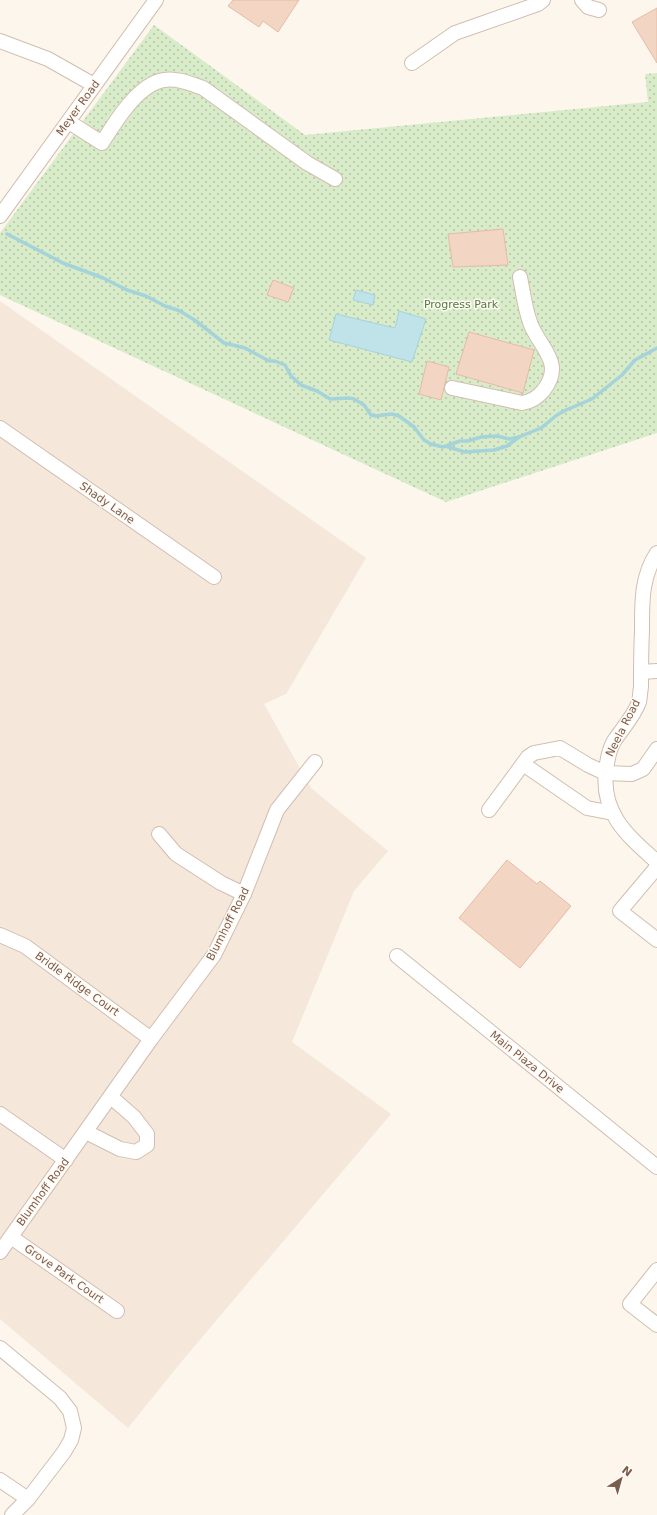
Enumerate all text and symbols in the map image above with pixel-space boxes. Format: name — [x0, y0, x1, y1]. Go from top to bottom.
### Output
street label: Meyer Road — [54, 78, 102, 138]
park label: Progress Park — [424, 298, 499, 311]
street label: Shady Lane — [77, 479, 137, 527]
street label: Neela Road — [603, 697, 643, 759]
street label: Blumhoff Road — [204, 885, 252, 963]
street label: Bridle Ridge Court — [32, 949, 122, 1019]
street label: Main Plaza Drive — [487, 1028, 567, 1096]
street label: Blumhoff Road — [14, 1156, 72, 1228]
street label: Grove Park Court — [22, 1242, 107, 1307]
north arrow — [601, 1459, 641, 1499]
text: N — [619, 1463, 634, 1479]

